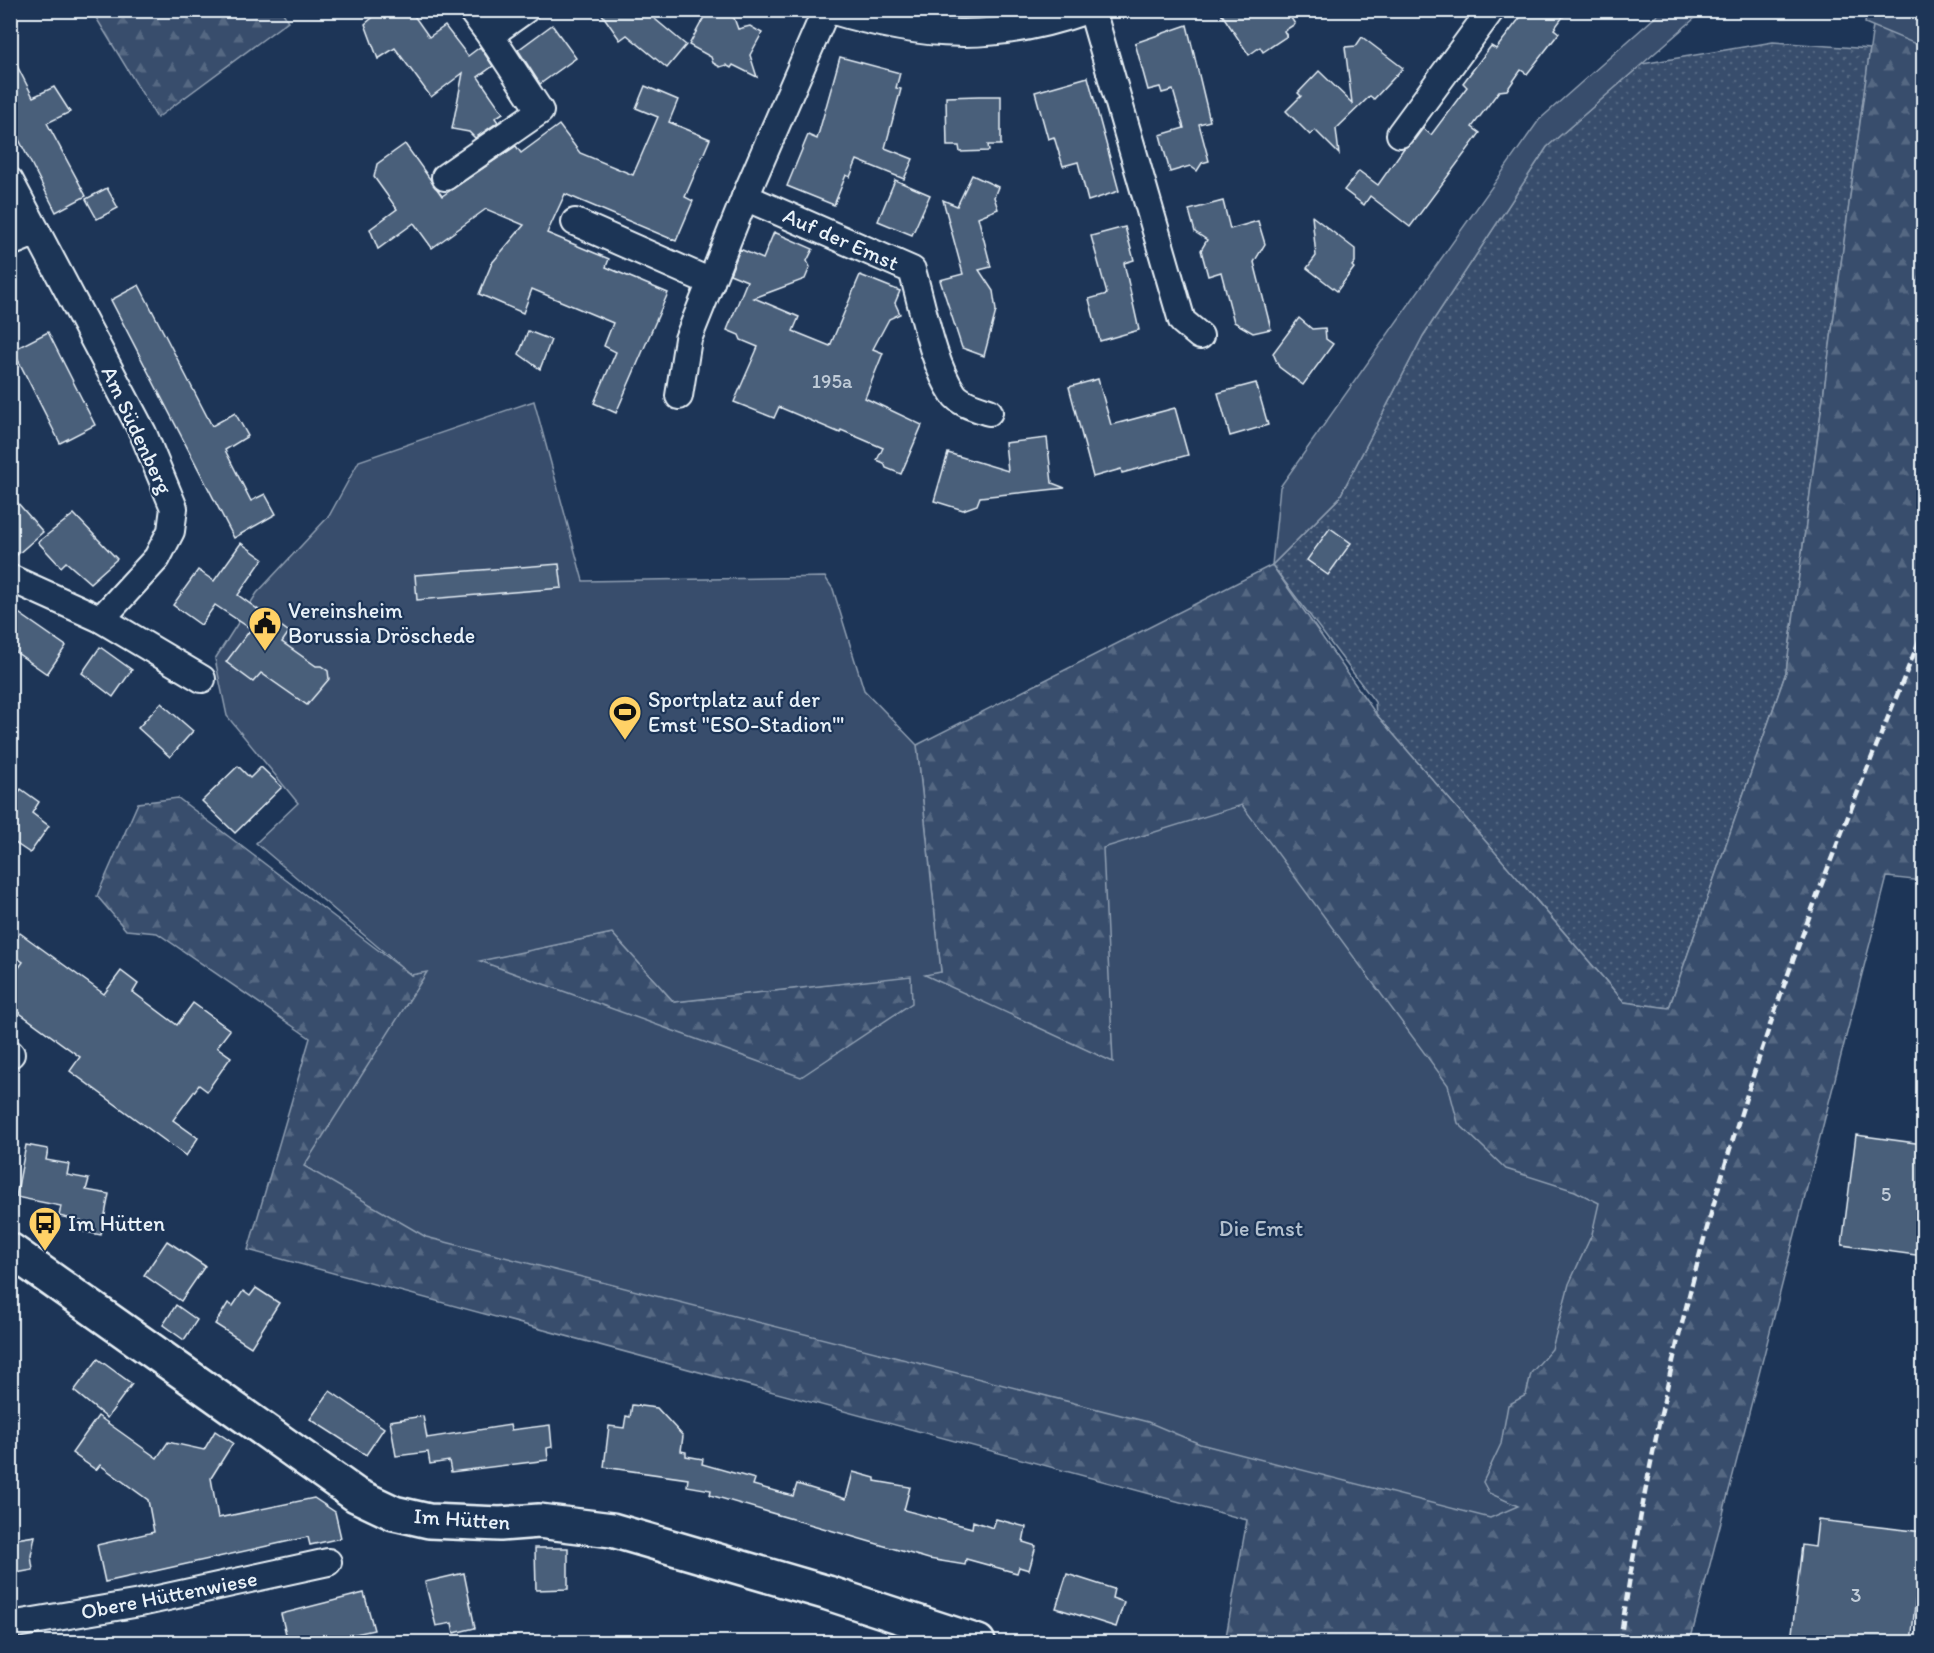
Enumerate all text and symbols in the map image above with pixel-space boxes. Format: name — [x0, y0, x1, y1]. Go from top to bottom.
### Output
street label: Auf der Emst — [779, 201, 903, 277]
street label: Am Südenberg — [96, 362, 179, 499]
house number: 195a — [812, 369, 853, 393]
place label: Vereinsheim Borussia Dröschede — [288, 597, 475, 649]
public building icon: Vereinsheim Borussia Dröschede — [247, 605, 283, 652]
place label: Sportplatz auf der Emst "ESO-Stadion'" — [648, 686, 844, 738]
sports icon: Sportplatz auf der Emst "ESO-Stadion'" — [607, 694, 643, 741]
house number: 5 — [1881, 1182, 1891, 1206]
bus stop icon: Im Hütten — [27, 1205, 63, 1252]
place label: Im Hütten — [68, 1210, 165, 1237]
park label: Die Emst — [1219, 1215, 1303, 1242]
street label: Im Hütten — [413, 1502, 512, 1536]
street label: Obere Hüttenwiese — [78, 1565, 260, 1625]
house number: 3 — [1851, 1583, 1862, 1607]

